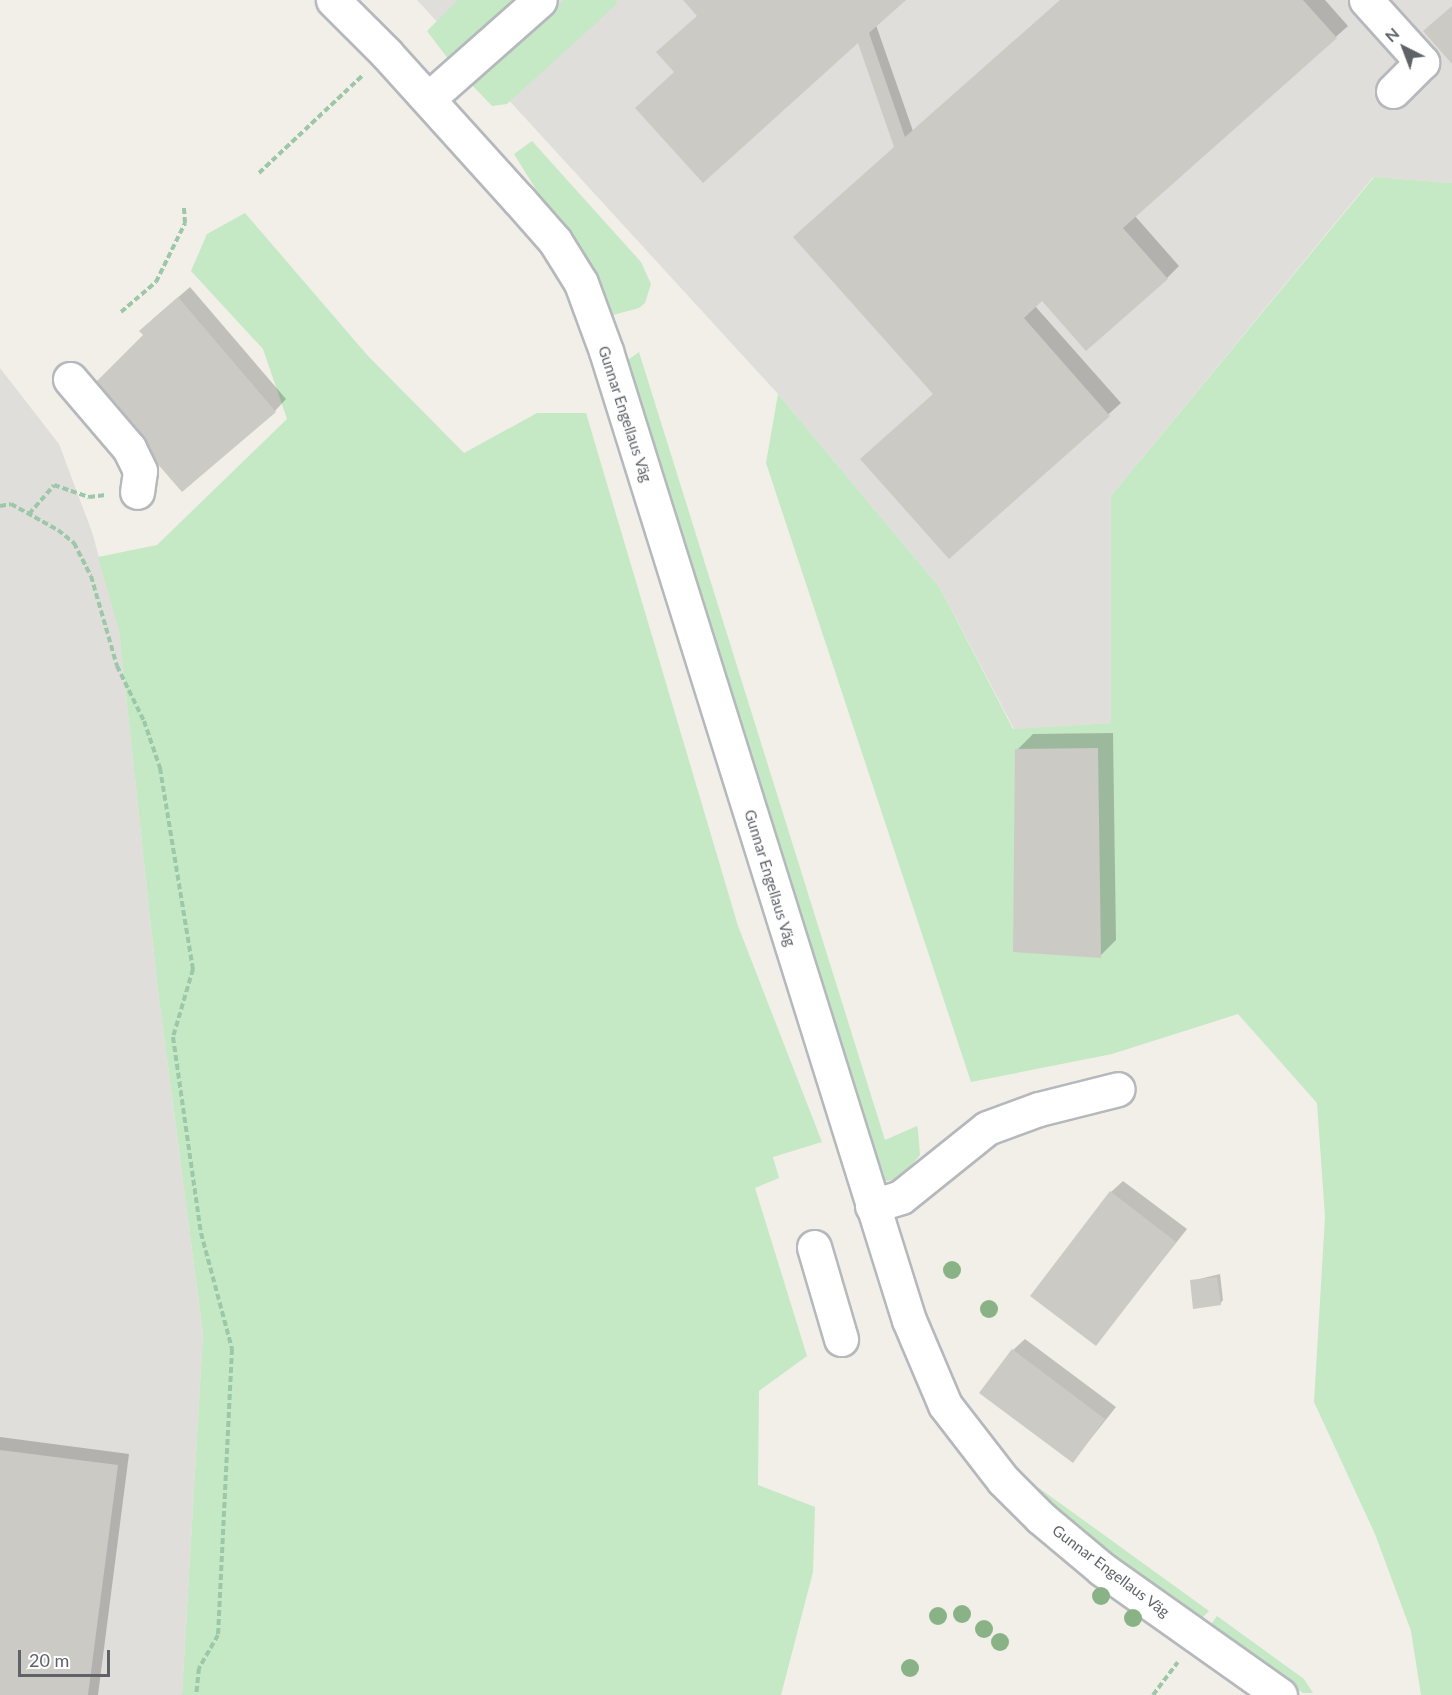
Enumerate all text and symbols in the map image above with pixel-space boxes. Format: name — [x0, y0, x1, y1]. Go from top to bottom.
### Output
north arrow — [1374, 18, 1434, 78]
text: N — [1381, 23, 1403, 45]
street label: Gunnar Engellaus Väg — [594, 343, 656, 485]
street label: Gunnar Engellaus Väg — [741, 807, 799, 949]
street label: Gunnar Engellaus Väg — [1049, 1521, 1173, 1621]
scale bar — [21, 1638, 112, 1676]
text: 20 m — [29, 1649, 69, 1671]

